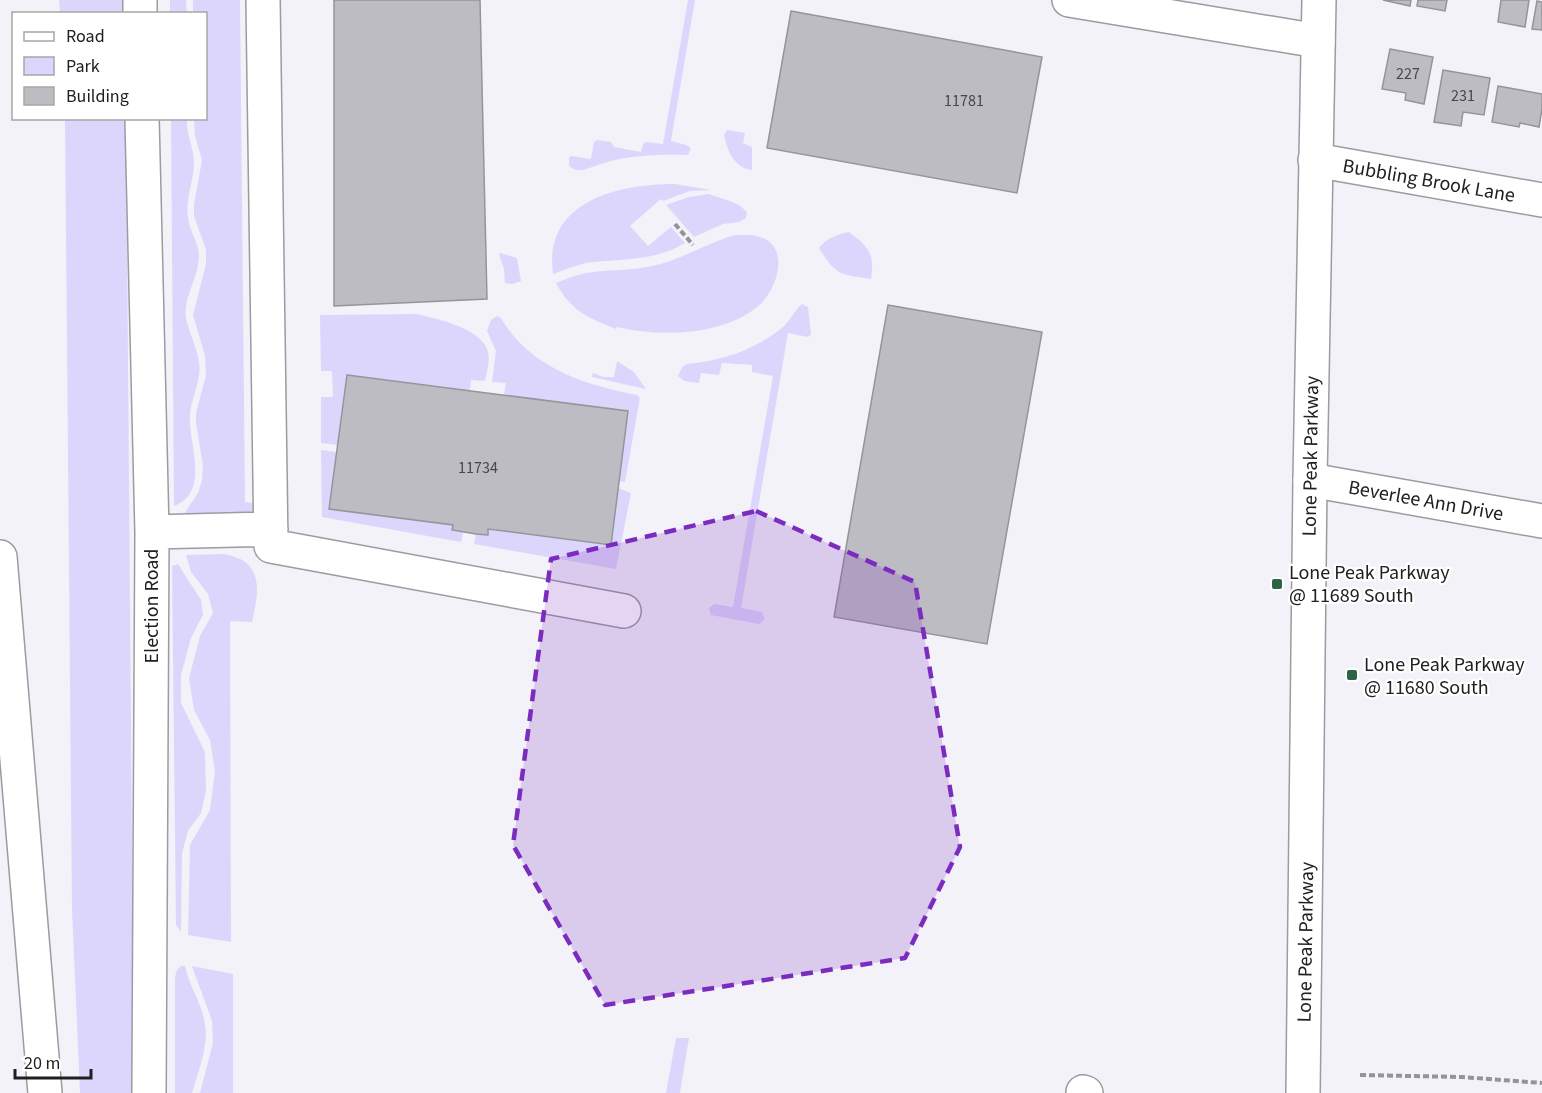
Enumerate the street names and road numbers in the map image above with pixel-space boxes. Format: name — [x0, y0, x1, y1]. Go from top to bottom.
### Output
street label: Bubbling Brook Lane — [1340, 152, 1517, 210]
street label: Lone Peak Parkway — [1296, 375, 1326, 537]
street label: Beverlee Ann Drive — [1346, 474, 1506, 528]
street label: Election Road — [138, 549, 166, 663]
street label: Lone Peak Parkway — [1291, 861, 1321, 1023]

